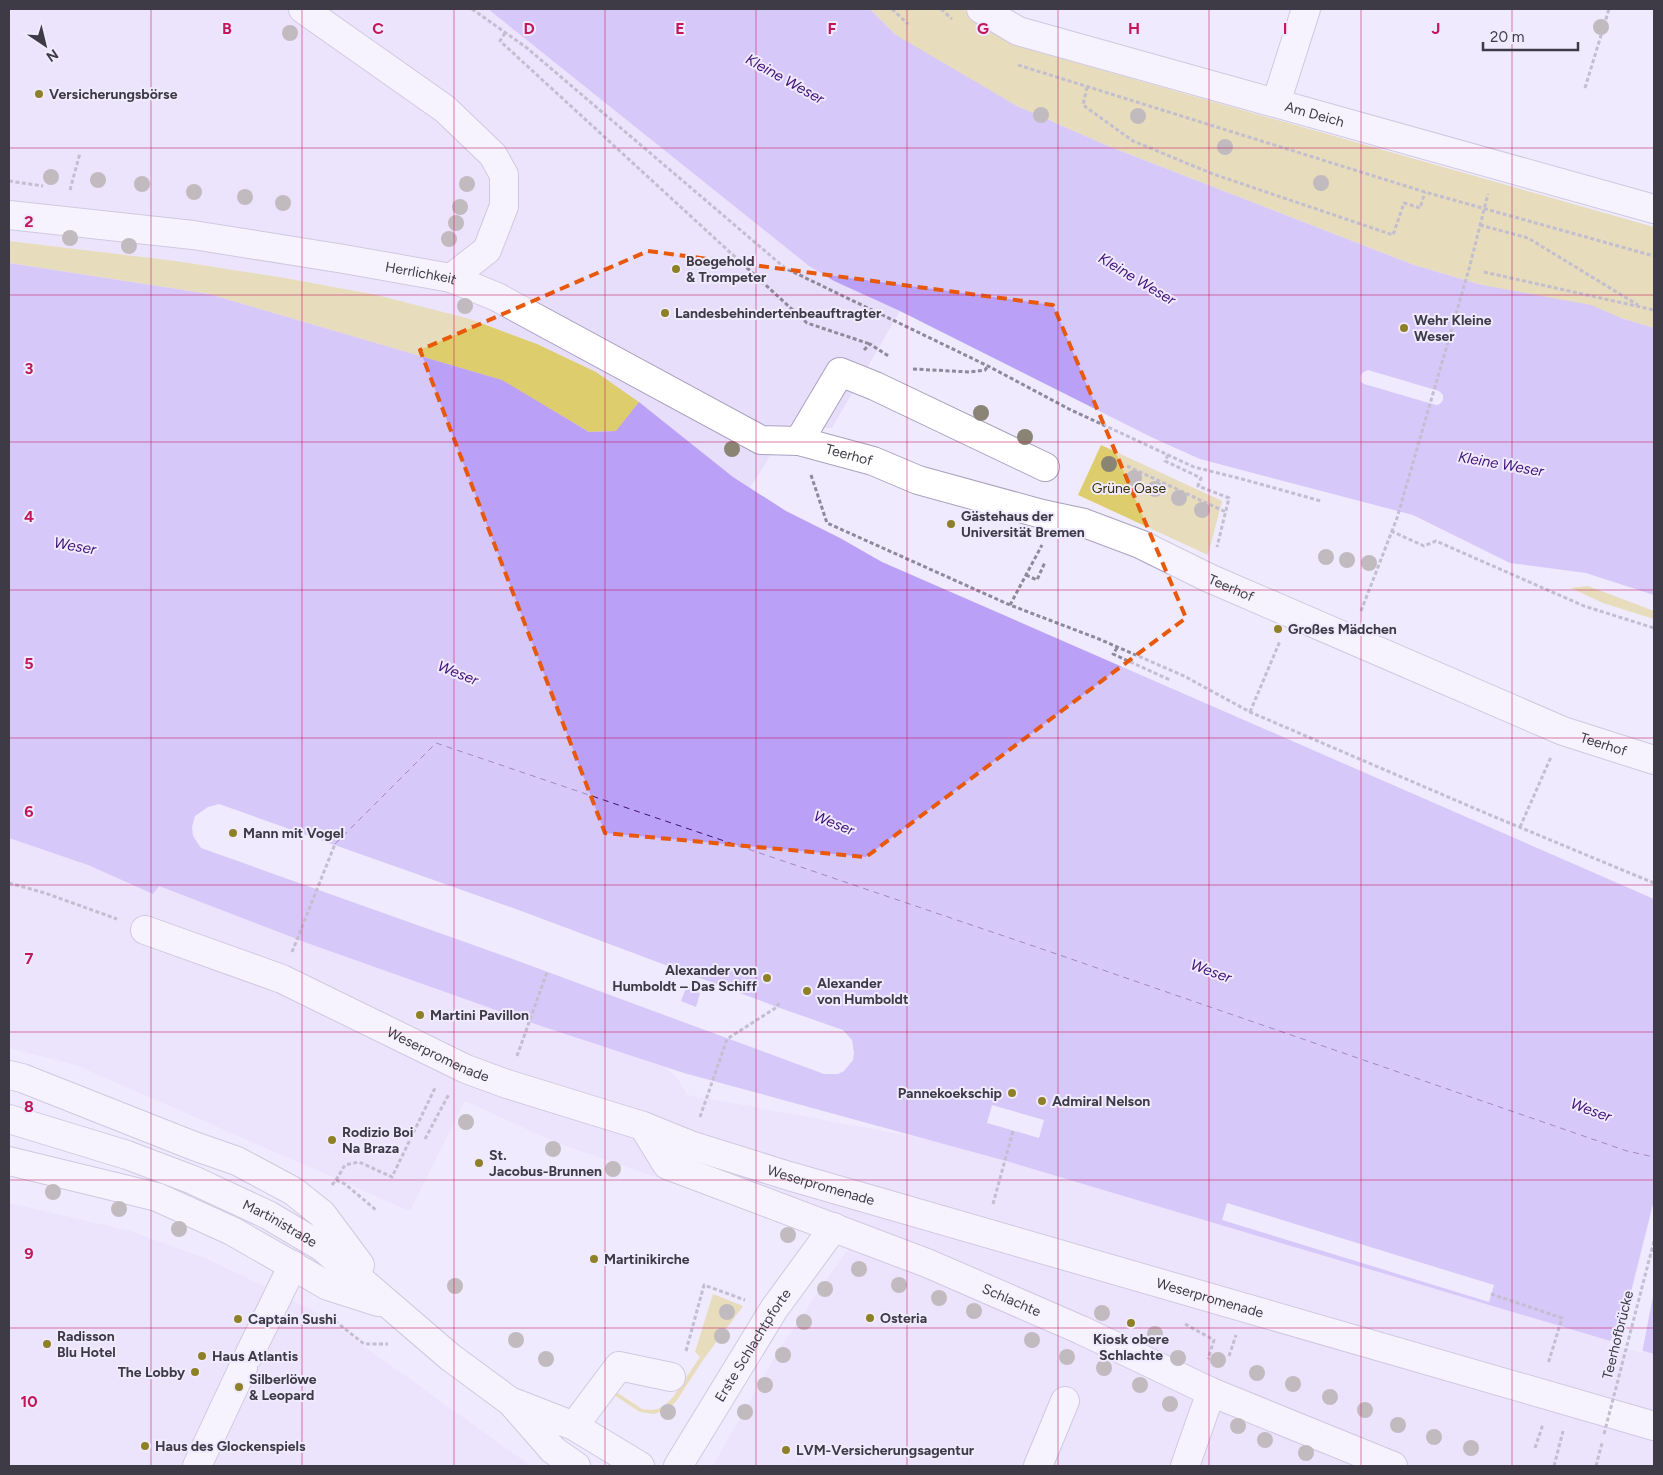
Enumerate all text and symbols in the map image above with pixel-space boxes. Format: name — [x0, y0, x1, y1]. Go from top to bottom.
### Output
text: B — [222, 19, 232, 38]
text: C — [372, 19, 384, 38]
text: D — [523, 19, 535, 38]
text: E — [675, 19, 685, 38]
text: F — [828, 19, 837, 38]
text: G — [977, 19, 989, 38]
text: H — [1128, 19, 1140, 38]
text: I — [1283, 19, 1287, 38]
text: J — [1432, 19, 1440, 38]
north arrow — [20, 20, 70, 70]
scale bar — [1483, 20, 1578, 52]
text: 20 m — [1490, 28, 1524, 46]
text: N — [43, 45, 61, 65]
water label: Kleine Weser — [743, 50, 828, 108]
place label: Versicherungsbörse — [49, 86, 178, 103]
marker: Versicherungsbörse — [33, 88, 45, 100]
street label: Am Deich — [1283, 98, 1346, 130]
text: 2 — [24, 212, 34, 231]
water label: Kleine Weser — [1095, 249, 1180, 310]
place label: Boegehold & Trompeter — [686, 253, 767, 286]
street label: Herrlichkeit — [384, 258, 459, 288]
marker: Boegehold & Trompeter — [670, 263, 682, 275]
place label: Landesbehindertenbeauftragter — [675, 305, 882, 322]
marker: Landesbehindertenbeauftragter — [659, 307, 671, 319]
place label: Wehr Kleine Weser — [1414, 312, 1492, 345]
marker: Wehr Kleine Weser — [1398, 322, 1410, 334]
text: 3 — [25, 359, 34, 378]
street label: Teerhof — [824, 440, 875, 469]
water label: Kleine Weser — [1457, 448, 1546, 481]
park label: Grüne Oase — [1092, 480, 1166, 497]
text: 4 — [24, 507, 34, 526]
place label: Gästehaus der Universität Bremen — [961, 508, 1085, 541]
marker: Gästehaus der Universität Bremen — [945, 518, 957, 530]
water label: Weser — [53, 533, 98, 559]
street label: Teerhof — [1206, 570, 1257, 605]
place label: Großes Mädchen — [1288, 621, 1397, 638]
marker: Großes Mädchen — [1272, 623, 1284, 635]
text: 5 — [24, 654, 34, 673]
water label: Weser — [435, 657, 482, 690]
street label: Teerhof — [1578, 729, 1630, 760]
text: 6 — [24, 802, 34, 821]
water label: Weser — [811, 807, 858, 840]
place label: Mann mit Vogel — [243, 825, 344, 842]
marker: Mann mit Vogel — [227, 827, 239, 839]
text: 7 — [25, 949, 34, 968]
water label: Weser — [1188, 955, 1235, 987]
place label: Alexander von Humboldt – Das Schiff — [612, 962, 757, 995]
marker: Alexander von Humboldt – Das Schiff — [761, 972, 773, 984]
place label: Alexander von Humboldt — [817, 975, 909, 1008]
marker: Alexander von Humboldt — [801, 985, 813, 997]
place label: Martini Pavillon — [430, 1007, 529, 1024]
marker: Martini Pavillon — [414, 1009, 426, 1021]
street label: Weserpromenade — [384, 1023, 492, 1085]
place label: Pannekoekschip — [898, 1085, 1002, 1102]
marker: Pannekoekschip — [1006, 1087, 1018, 1099]
place label: Admiral Nelson — [1052, 1093, 1150, 1110]
water label: Weser — [1568, 1094, 1615, 1126]
marker: Admiral Nelson — [1036, 1095, 1048, 1107]
text: 8 — [24, 1097, 34, 1116]
place label: Rodizio Boi Na Braza — [342, 1124, 413, 1157]
marker: Rodizio Boi Na Braza — [326, 1134, 338, 1146]
place label: St. Jacobus-Brunnen — [489, 1147, 602, 1180]
marker: St. Jacobus-Brunnen — [473, 1157, 485, 1169]
street label: Weserpromenade — [765, 1161, 877, 1209]
street label: Martinistraße — [240, 1196, 320, 1251]
text: 9 — [24, 1244, 34, 1263]
place label: Martinikirche — [604, 1251, 690, 1268]
marker: Martinikirche — [588, 1253, 600, 1265]
street label: Weserpromenade — [1154, 1274, 1266, 1321]
street label: Schlachte — [980, 1280, 1044, 1320]
street label: Erste Schlachtpforte — [711, 1285, 795, 1405]
street label: Teerhofbrücke — [1599, 1289, 1637, 1381]
place label: Osteria — [880, 1310, 927, 1327]
place label: Captain Sushi — [248, 1311, 337, 1328]
marker: Osteria — [864, 1312, 876, 1324]
marker: Captain Sushi — [232, 1313, 244, 1325]
marker: Kiosk obere Schlachte — [1125, 1317, 1137, 1329]
place label: Radisson Blu Hotel — [57, 1328, 116, 1361]
place label: Kiosk obere Schlachte — [1093, 1331, 1169, 1364]
marker: Radisson Blu Hotel — [41, 1338, 53, 1350]
place label: Haus Atlantis — [212, 1348, 299, 1365]
marker: Haus Atlantis — [196, 1350, 208, 1362]
place label: The Lobby — [118, 1364, 186, 1381]
marker: The Lobby — [189, 1366, 201, 1378]
place label: Silberlöwe & Leopard — [249, 1371, 317, 1404]
marker: Silberlöwe & Leopard — [233, 1381, 245, 1393]
text: 10 — [20, 1392, 38, 1411]
place label: Haus des Glockenspiels — [155, 1438, 306, 1455]
marker: Haus des Glockenspiels — [139, 1440, 151, 1452]
place label: LVM-Versicherungsagentur — [796, 1442, 975, 1459]
marker: LVM-Versicherungsagentur — [780, 1444, 792, 1456]

